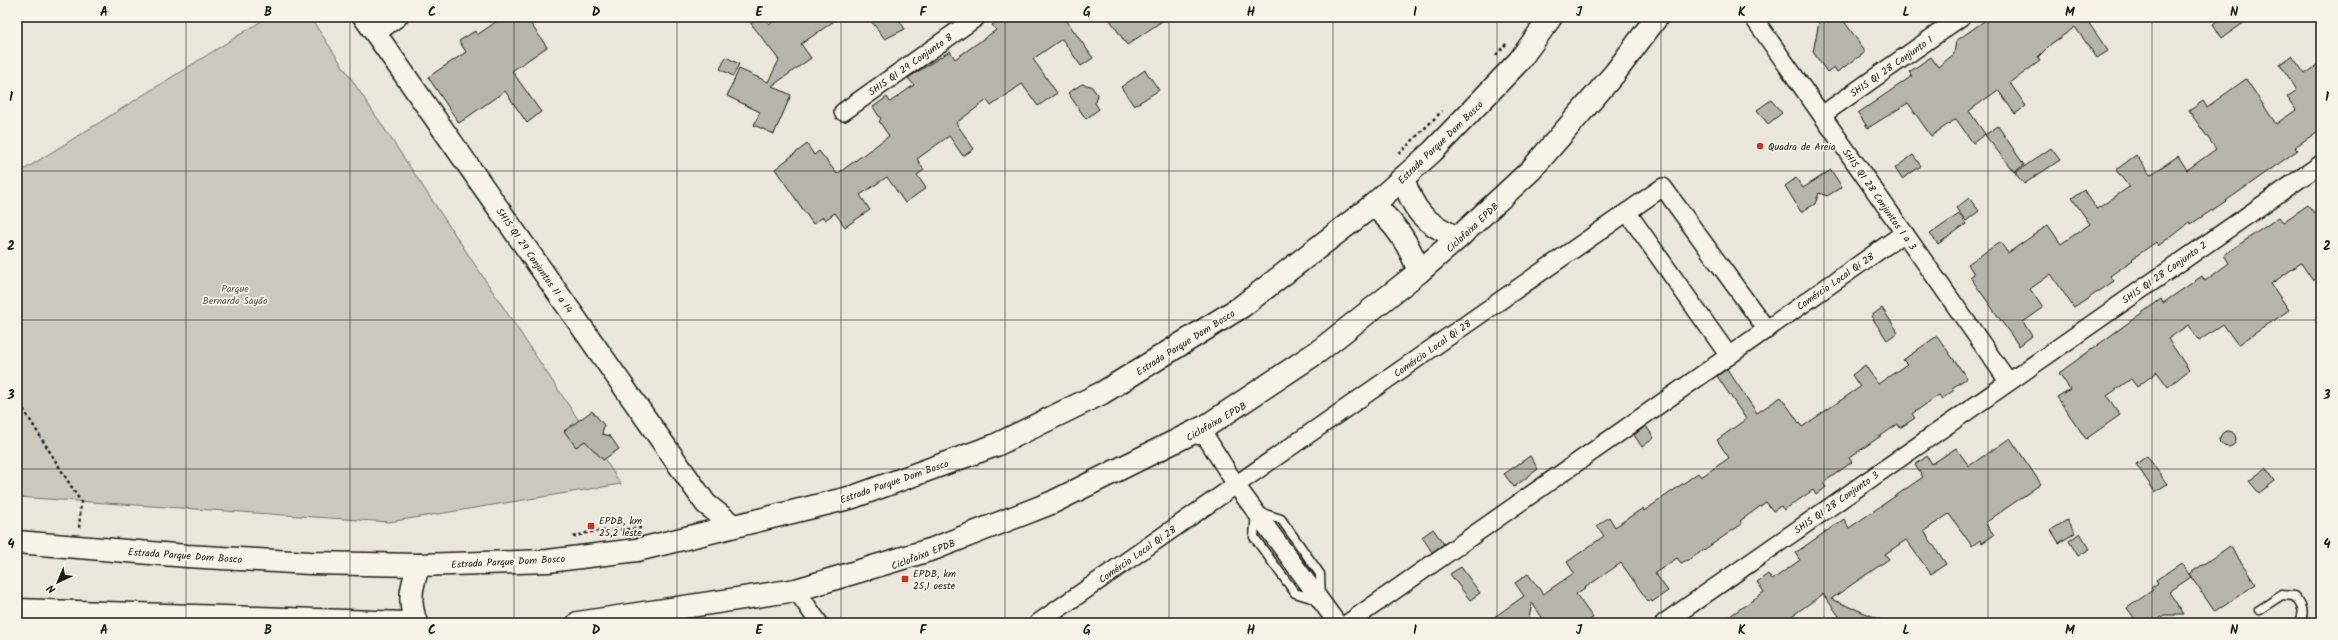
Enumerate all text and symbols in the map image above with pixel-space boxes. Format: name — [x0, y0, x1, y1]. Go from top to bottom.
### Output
text: A — [100, 2, 108, 23]
text: B — [264, 2, 272, 23]
text: C — [428, 2, 436, 23]
text: D — [592, 2, 601, 23]
text: E — [755, 2, 763, 23]
text: F — [919, 2, 927, 23]
text: G — [1083, 2, 1091, 23]
text: H — [1247, 2, 1256, 23]
text: I — [1413, 2, 1417, 23]
text: J — [1576, 2, 1583, 23]
text: K — [1738, 2, 1746, 23]
text: L — [1902, 2, 1910, 23]
text: M — [2065, 2, 2075, 23]
text: N — [2230, 2, 2239, 23]
street label: SHIS QI 29 Conjunto 8 — [865, 29, 957, 100]
street label: SHIS QI 28 Conjunto 1 — [1847, 32, 1936, 101]
text: 1 — [9, 87, 13, 108]
text: 1 — [2325, 87, 2329, 108]
street label: Estrada Parque Dom Bosco — [1394, 97, 1488, 188]
place label: Quadra de Areia — [1768, 139, 1836, 155]
marker: Quadra de Areia — [1755, 141, 1765, 151]
street label: SHIS QI 28 Conjuntos 1 a 3 — [1838, 146, 1920, 254]
street label: Ciclofaixa EPDB — [1442, 199, 1503, 257]
street label: SHIS QI 29 Conjuntos 11 a 14 — [492, 205, 577, 317]
text: 2 — [7, 236, 15, 257]
text: 2 — [2323, 236, 2331, 257]
street label: SHIS QI 28 Conjunto 2 — [2119, 237, 2210, 308]
street label: Comércio Local Qi 28 — [1793, 248, 1879, 315]
park label: Parque Bernardo Sayão — [203, 281, 268, 309]
street label: Estrada Parque Dom Bosco — [1133, 306, 1239, 380]
street label: Comércio Local Qi 28 — [1390, 315, 1476, 382]
text: 3 — [6, 385, 15, 406]
text: 3 — [2322, 385, 2331, 406]
street label: Ciclofaixa EPDB — [1183, 398, 1250, 446]
street label: Estrada Parque Dom Bosco — [838, 456, 951, 508]
street label: SHIS QI 28 Conjunto 3 — [1791, 467, 1883, 538]
place label: EPDB, km 25,2 leste — [599, 513, 642, 541]
marker: EPDB, km 25,2 leste — [586, 521, 596, 531]
street label: Comércio Local Qi 28 — [1095, 521, 1181, 588]
text: 4 — [7, 534, 15, 555]
text: 4 — [2323, 534, 2331, 555]
street label: Ciclofaixa EPDB — [889, 535, 958, 575]
street label: Estrada Parque Dom Bosco — [127, 544, 243, 568]
street label: Estrada Parque Dom Bosco — [451, 551, 566, 573]
north arrow — [38, 562, 78, 602]
place label: EPDB, km 25,1 oeste — [913, 566, 956, 594]
marker: EPDB, km 25,1 oeste — [900, 574, 910, 584]
text: N — [43, 580, 61, 597]
text: A — [100, 620, 108, 640]
text: B — [264, 620, 272, 640]
text: C — [428, 620, 436, 640]
text: D — [592, 620, 601, 640]
text: E — [755, 620, 763, 640]
text: F — [919, 620, 927, 640]
text: G — [1083, 620, 1091, 640]
text: H — [1247, 620, 1256, 640]
text: I — [1413, 620, 1417, 640]
text: J — [1576, 620, 1583, 640]
text: K — [1738, 620, 1746, 640]
text: L — [1902, 620, 1910, 640]
text: M — [2065, 620, 2075, 640]
text: N — [2230, 620, 2239, 640]

